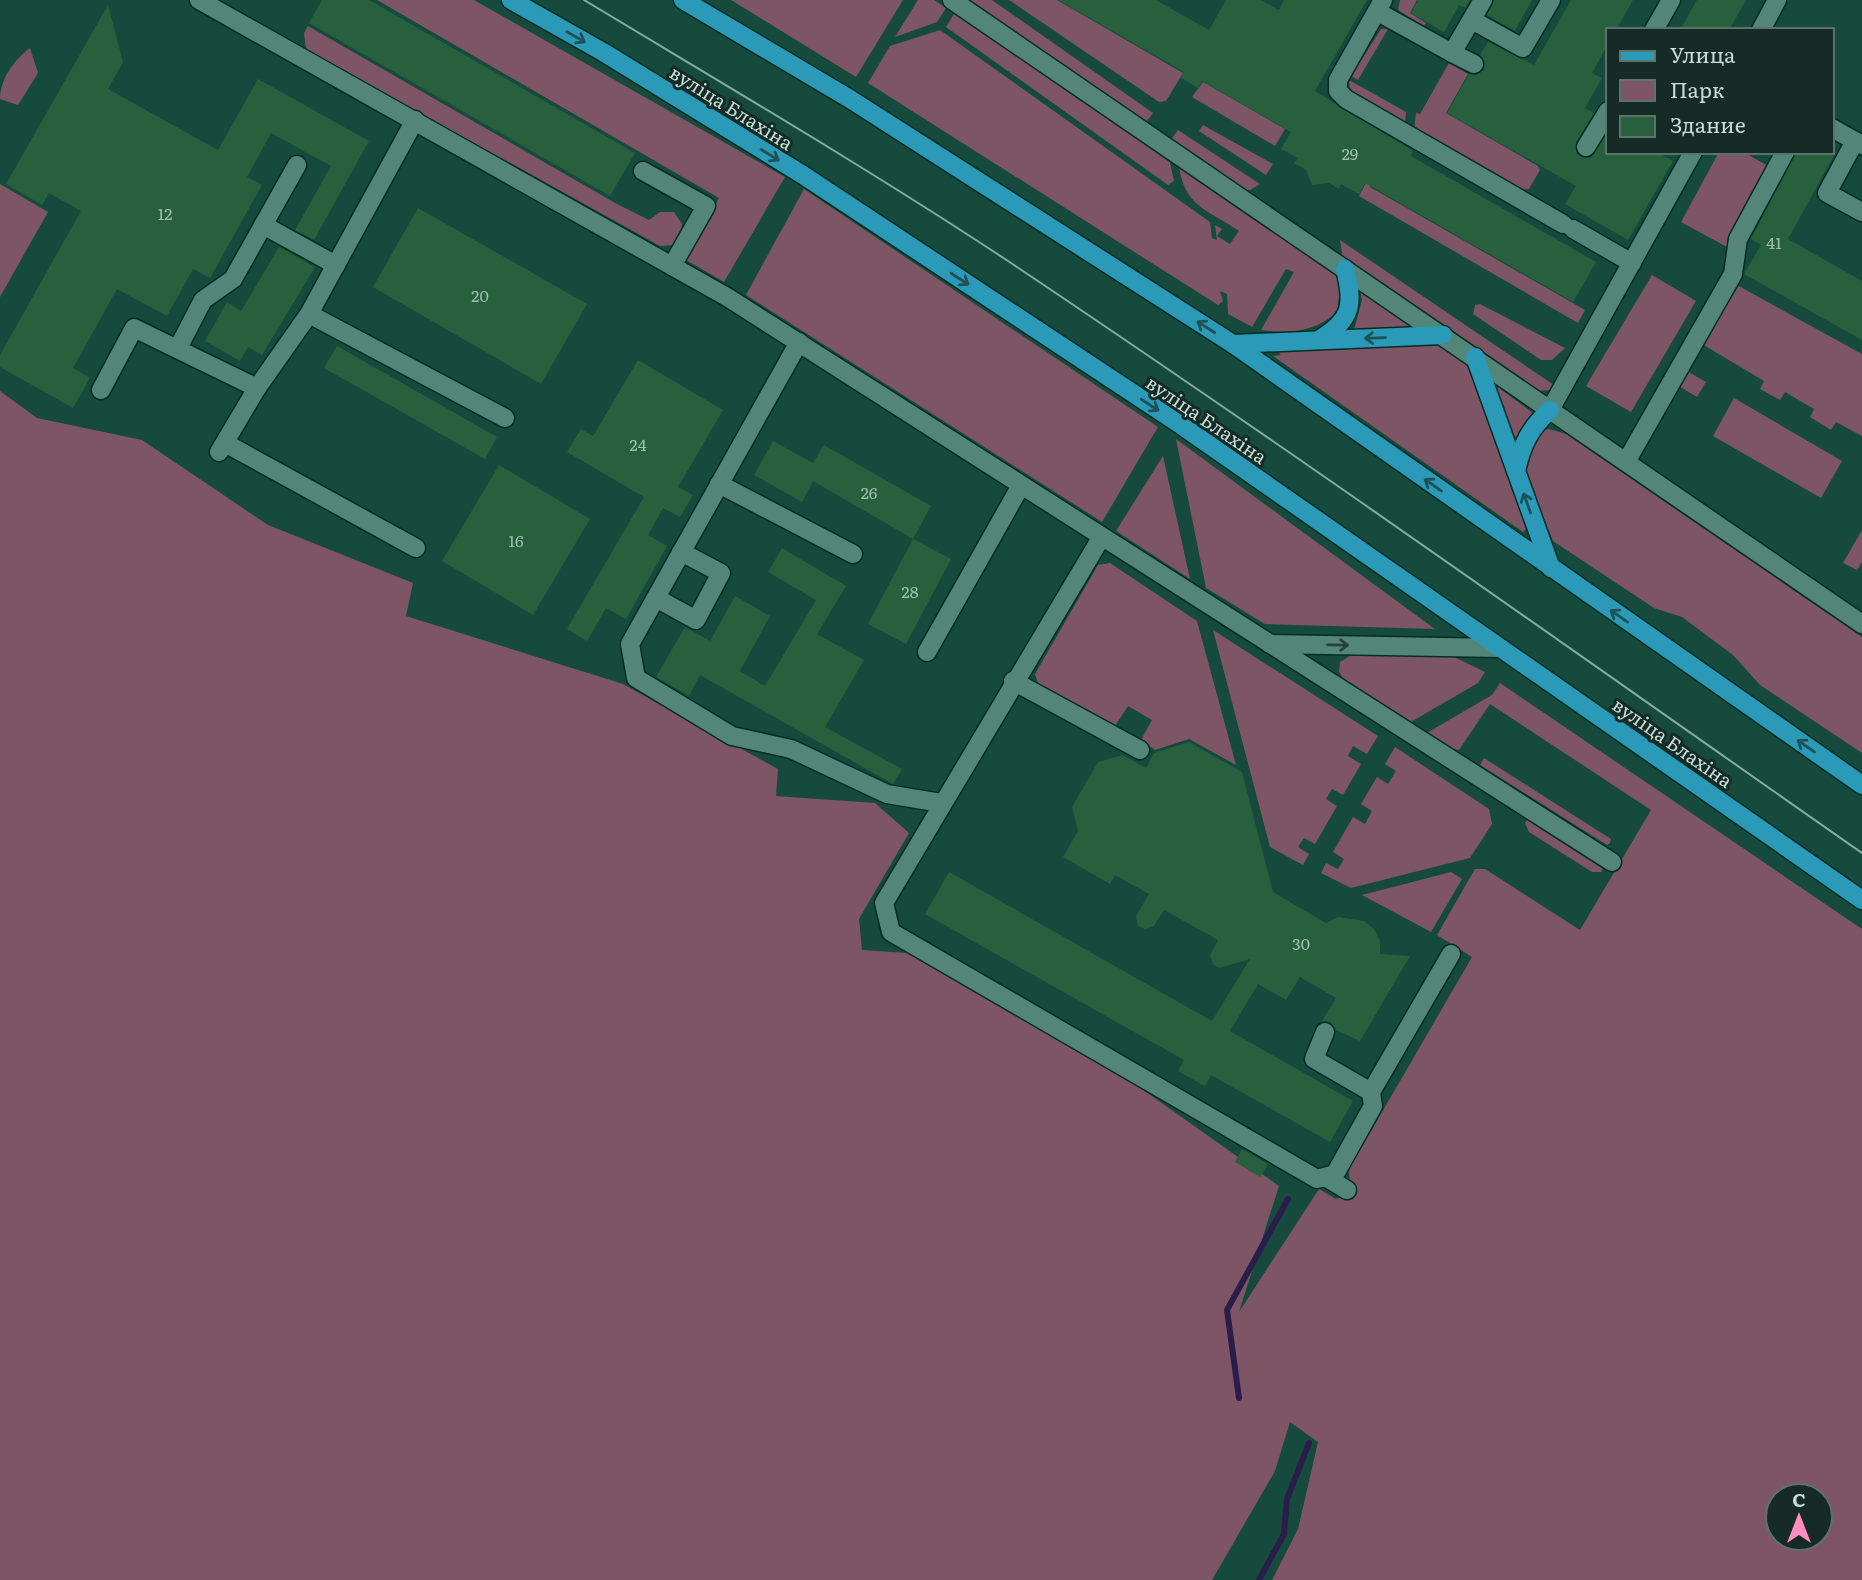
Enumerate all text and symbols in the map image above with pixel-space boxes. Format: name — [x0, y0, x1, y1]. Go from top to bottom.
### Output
legend — [1606, 28, 1834, 154]
one-way arrow — [565, 30, 585, 44]
text: Улица — [1670, 38, 1736, 69]
street label: вуліца Блахіна — [665, 58, 800, 157]
text: Парк — [1670, 73, 1725, 104]
text: Здание — [1670, 108, 1746, 139]
house number: 29 — [1342, 141, 1358, 165]
one-way arrow — [760, 147, 779, 162]
house number: 12 — [158, 201, 172, 225]
house number: 41 — [1766, 230, 1782, 254]
one-way arrow — [950, 273, 970, 287]
house number: 20 — [471, 283, 489, 307]
one-way arrow — [1197, 319, 1217, 333]
one-way arrow — [1364, 331, 1387, 344]
street label: вуліца Блахіна — [1141, 368, 1274, 470]
one-way arrow — [1140, 398, 1159, 412]
house number: 24 — [630, 432, 647, 456]
one-way arrow — [1424, 478, 1443, 492]
house number: 26 — [861, 480, 878, 504]
one-way arrow — [1520, 493, 1533, 515]
house number: 16 — [508, 528, 524, 552]
house number: 28 — [902, 579, 919, 603]
one-way arrow — [1610, 609, 1629, 623]
one-way arrow — [1326, 639, 1349, 652]
street label: вуліца Блахіна — [1607, 690, 1739, 794]
one-way arrow — [1797, 739, 1816, 753]
house number: 30 — [1292, 931, 1310, 955]
north arrow — [1764, 1482, 1834, 1552]
text: С — [1792, 1485, 1806, 1513]

